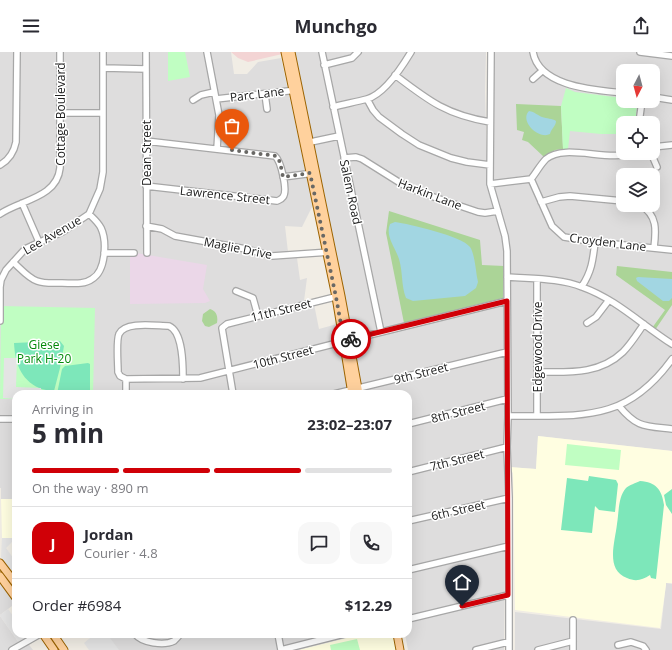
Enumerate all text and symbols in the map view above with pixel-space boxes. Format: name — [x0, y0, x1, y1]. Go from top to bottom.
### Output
text: Munchgo — [294, 14, 378, 38]
icon: menu — [20, 15, 42, 37]
icon: share — [630, 15, 652, 37]
street label: Cottage Boulevard — [52, 62, 69, 166]
north arrow — [616, 64, 660, 108]
map controls — [616, 64, 660, 212]
street label: Parc Lane — [229, 82, 285, 106]
pin — [215, 109, 249, 150]
icon: bag — [221, 115, 243, 137]
button: locate — [616, 116, 660, 160]
street label: Dean Street — [138, 120, 155, 186]
street label: Salem Road — [336, 158, 366, 226]
button: layers — [616, 168, 660, 212]
street label: Harkin Lane — [396, 174, 465, 214]
street label: Lawrence Street — [179, 182, 271, 208]
street label: Lee Avenue — [20, 211, 84, 259]
street label: Croyden Lane — [569, 229, 648, 255]
street label: Maglie Drive — [202, 233, 274, 263]
street label: 11th Street — [249, 294, 313, 326]
street label: Edgewood Drive — [529, 301, 546, 392]
courier — [331, 319, 371, 359]
icon: bike — [340, 328, 362, 350]
park label: Giese Park H-20 — [17, 336, 71, 367]
street label: 10th Street — [251, 341, 315, 373]
street label: 9th Street — [392, 358, 450, 388]
street label: 8th Street — [429, 397, 487, 427]
text: Arriving in — [32, 400, 94, 418]
text: 23:02–23:07 — [307, 414, 392, 434]
text: 5 min — [32, 415, 104, 451]
street label: 7th Street — [428, 445, 486, 475]
text: On the way · 890 m — [32, 479, 148, 497]
street label: 6th Street — [429, 496, 487, 524]
button: chat — [298, 522, 340, 564]
button: phone — [350, 522, 392, 564]
text: Jordan — [84, 524, 133, 544]
text: J — [51, 533, 55, 553]
text: Courier · 4.8 — [84, 544, 158, 562]
pin — [445, 565, 479, 606]
icon: home — [451, 571, 473, 593]
text: Order #6984 — [32, 595, 121, 615]
text: $12.29 — [345, 595, 392, 615]

